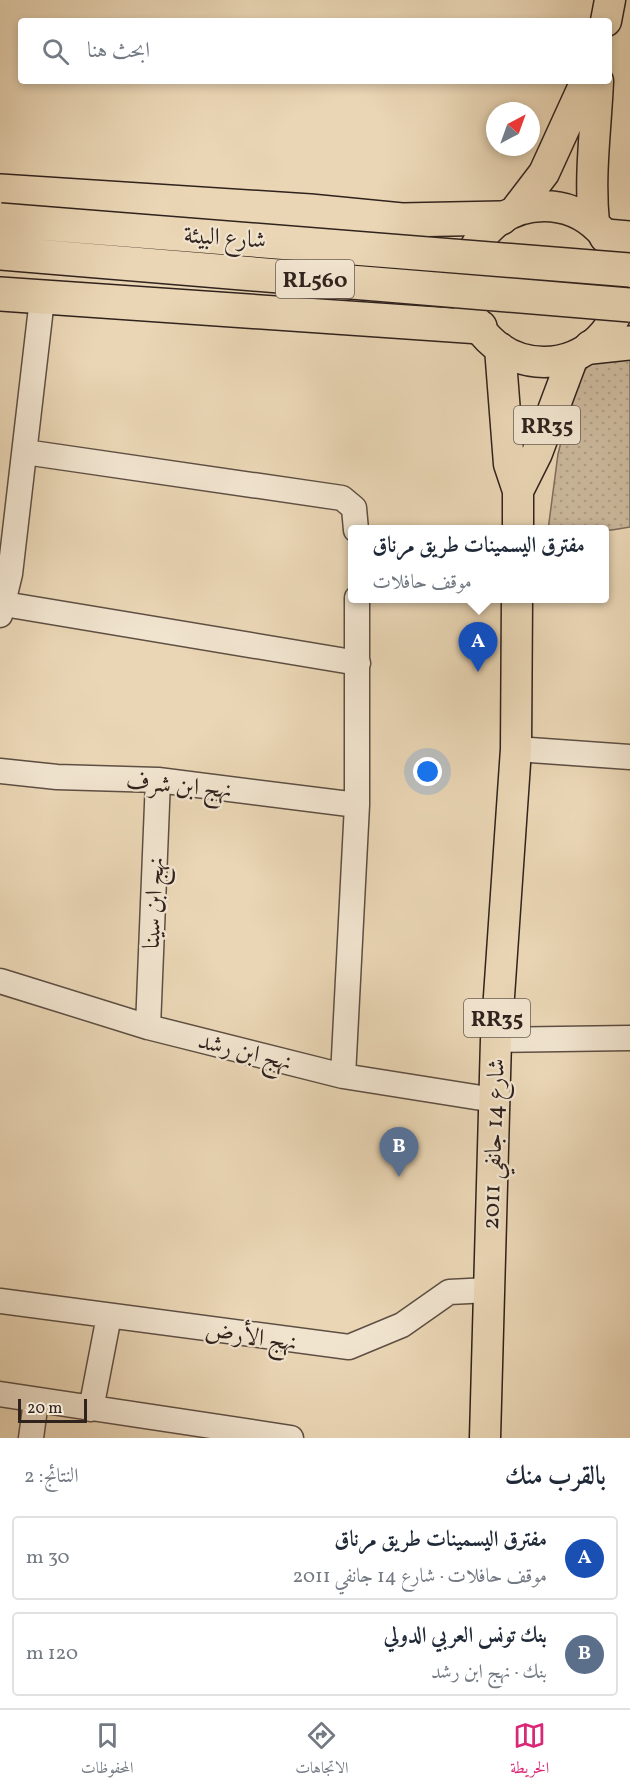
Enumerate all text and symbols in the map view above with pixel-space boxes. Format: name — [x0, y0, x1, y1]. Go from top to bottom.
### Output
search box — [18, 18, 612, 84]
icon: search — [39, 35, 72, 68]
text: ابحث هنا — [87, 36, 150, 67]
north arrow — [486, 102, 540, 156]
street label: شارع البيئة — [182, 219, 267, 260]
road number: RL560 — [276, 260, 354, 298]
road number: RR35 — [514, 406, 580, 444]
popup — [348, 525, 609, 603]
text: مفترق اليسمينات طريق مرناق — [372, 531, 585, 562]
text: موقف حافلات — [372, 569, 472, 597]
pin: A — [458, 622, 498, 672]
your location — [413, 757, 442, 786]
street label: نهج ابن شرف — [124, 765, 233, 811]
street label: نهج ابن سينا — [136, 856, 176, 950]
road number: RR35 — [464, 999, 530, 1037]
street label: نهج ابن رشد — [194, 1025, 295, 1083]
street label: شارع 14 جانفي 2011 — [475, 1058, 519, 1231]
pin: B — [380, 1128, 418, 1177]
street label: نهج الأرض — [202, 1314, 299, 1363]
scale bar — [18, 1396, 87, 1424]
text: 20 m — [27, 1398, 62, 1420]
text: بالقرب منك — [505, 1459, 606, 1495]
text: النتائج: 2 — [24, 1463, 79, 1491]
text: مفترق اليسمينات طريق مرناق — [334, 1525, 547, 1556]
text: 30 m — [26, 1544, 70, 1572]
text: A — [577, 1544, 592, 1572]
text: موقف حافلات · شارع 14 جانفي 2011 — [292, 1563, 547, 1591]
text: بنك تونس العربي الدولي — [383, 1621, 547, 1652]
text: 120 m — [26, 1640, 78, 1668]
text: B — [578, 1640, 591, 1668]
text: بنك · نهج ابن رشد — [431, 1659, 547, 1687]
tab: المحفوظات — [81, 1719, 134, 1783]
tab: الاتجاهات — [295, 1719, 349, 1783]
tab: الخريطة — [510, 1719, 549, 1783]

